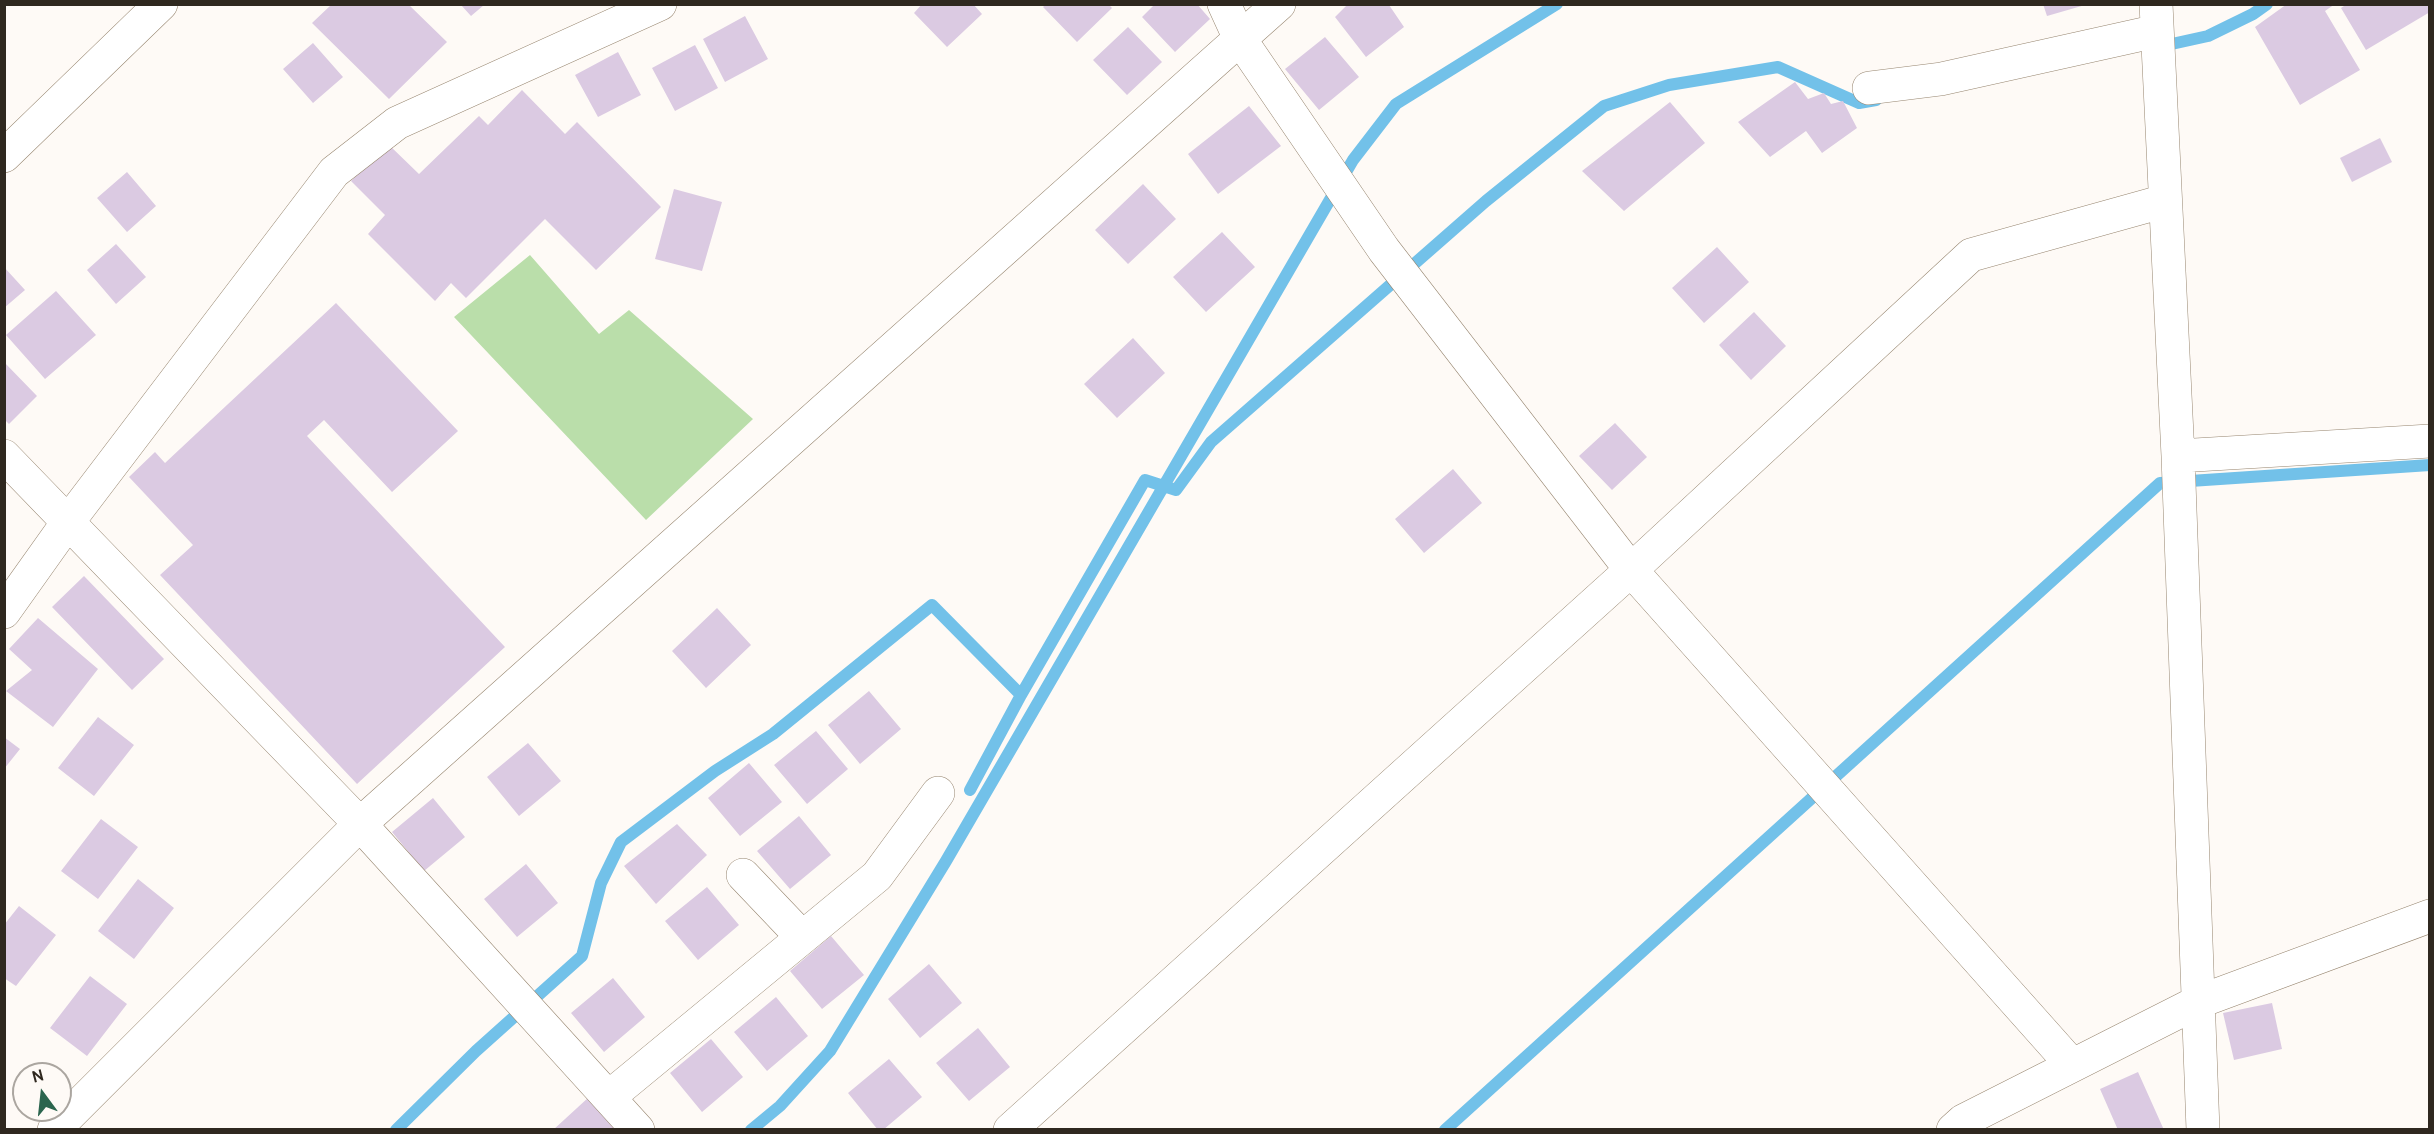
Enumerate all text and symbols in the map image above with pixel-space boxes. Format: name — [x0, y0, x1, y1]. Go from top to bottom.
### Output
north arrow — [12, 1062, 72, 1122]
text: N — [30, 1065, 46, 1087]

